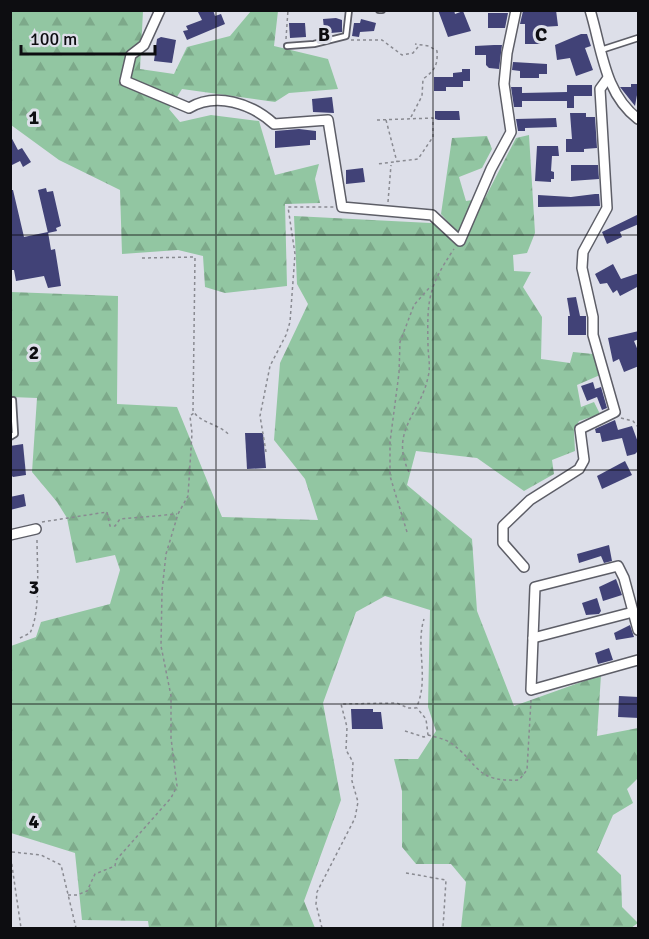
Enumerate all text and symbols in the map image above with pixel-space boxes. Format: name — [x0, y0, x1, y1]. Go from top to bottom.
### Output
scale bar — [21, 18, 154, 56]
text: B — [318, 22, 330, 47]
text: C — [535, 22, 547, 47]
text: 100 m — [30, 28, 77, 50]
text: 1 — [29, 105, 40, 130]
text: 2 — [29, 340, 39, 365]
text: 3 — [29, 575, 39, 600]
text: 4 — [29, 809, 40, 834]

